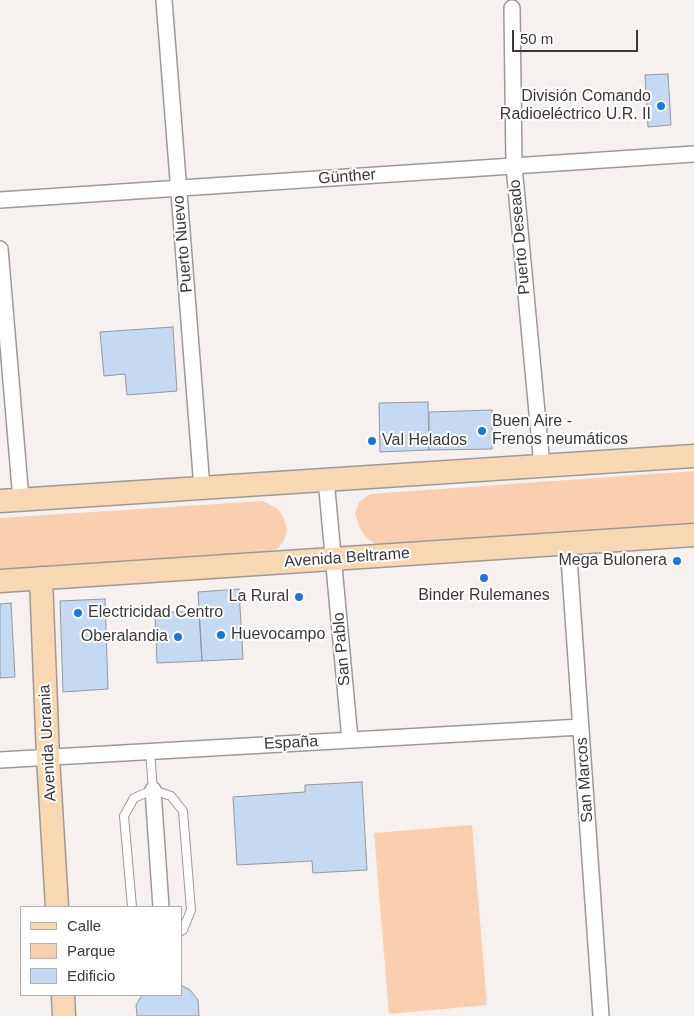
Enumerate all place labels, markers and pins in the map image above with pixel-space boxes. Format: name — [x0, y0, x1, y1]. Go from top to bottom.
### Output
place label: División Comando Radioeléctrico U.R. II — [500, 87, 651, 125]
marker: División Comando Radioeléctrico U.R. II — [655, 100, 667, 112]
place label: Buen Aire - Frenos neumáticos — [492, 412, 628, 450]
marker: Buen Aire - Frenos neumáticos — [476, 425, 488, 437]
place label: Val Helados — [382, 431, 467, 451]
marker: Val Helados — [366, 435, 378, 447]
place label: Mega Bulonera — [558, 551, 667, 571]
marker: Mega Bulonera — [671, 555, 683, 567]
marker: Binder Rulemanes — [478, 572, 490, 584]
place label: Binder Rulemanes — [418, 586, 550, 606]
place label: La Rural — [229, 587, 289, 607]
marker: La Rural — [293, 591, 305, 603]
place label: Electricidad Centro — [88, 603, 223, 623]
marker: Electricidad Centro — [72, 607, 84, 619]
place label: Huevocampo — [231, 625, 325, 645]
place label: Oberalandia — [81, 627, 168, 647]
marker: Huevocampo — [215, 629, 227, 641]
marker: Oberalandia — [172, 631, 184, 643]

